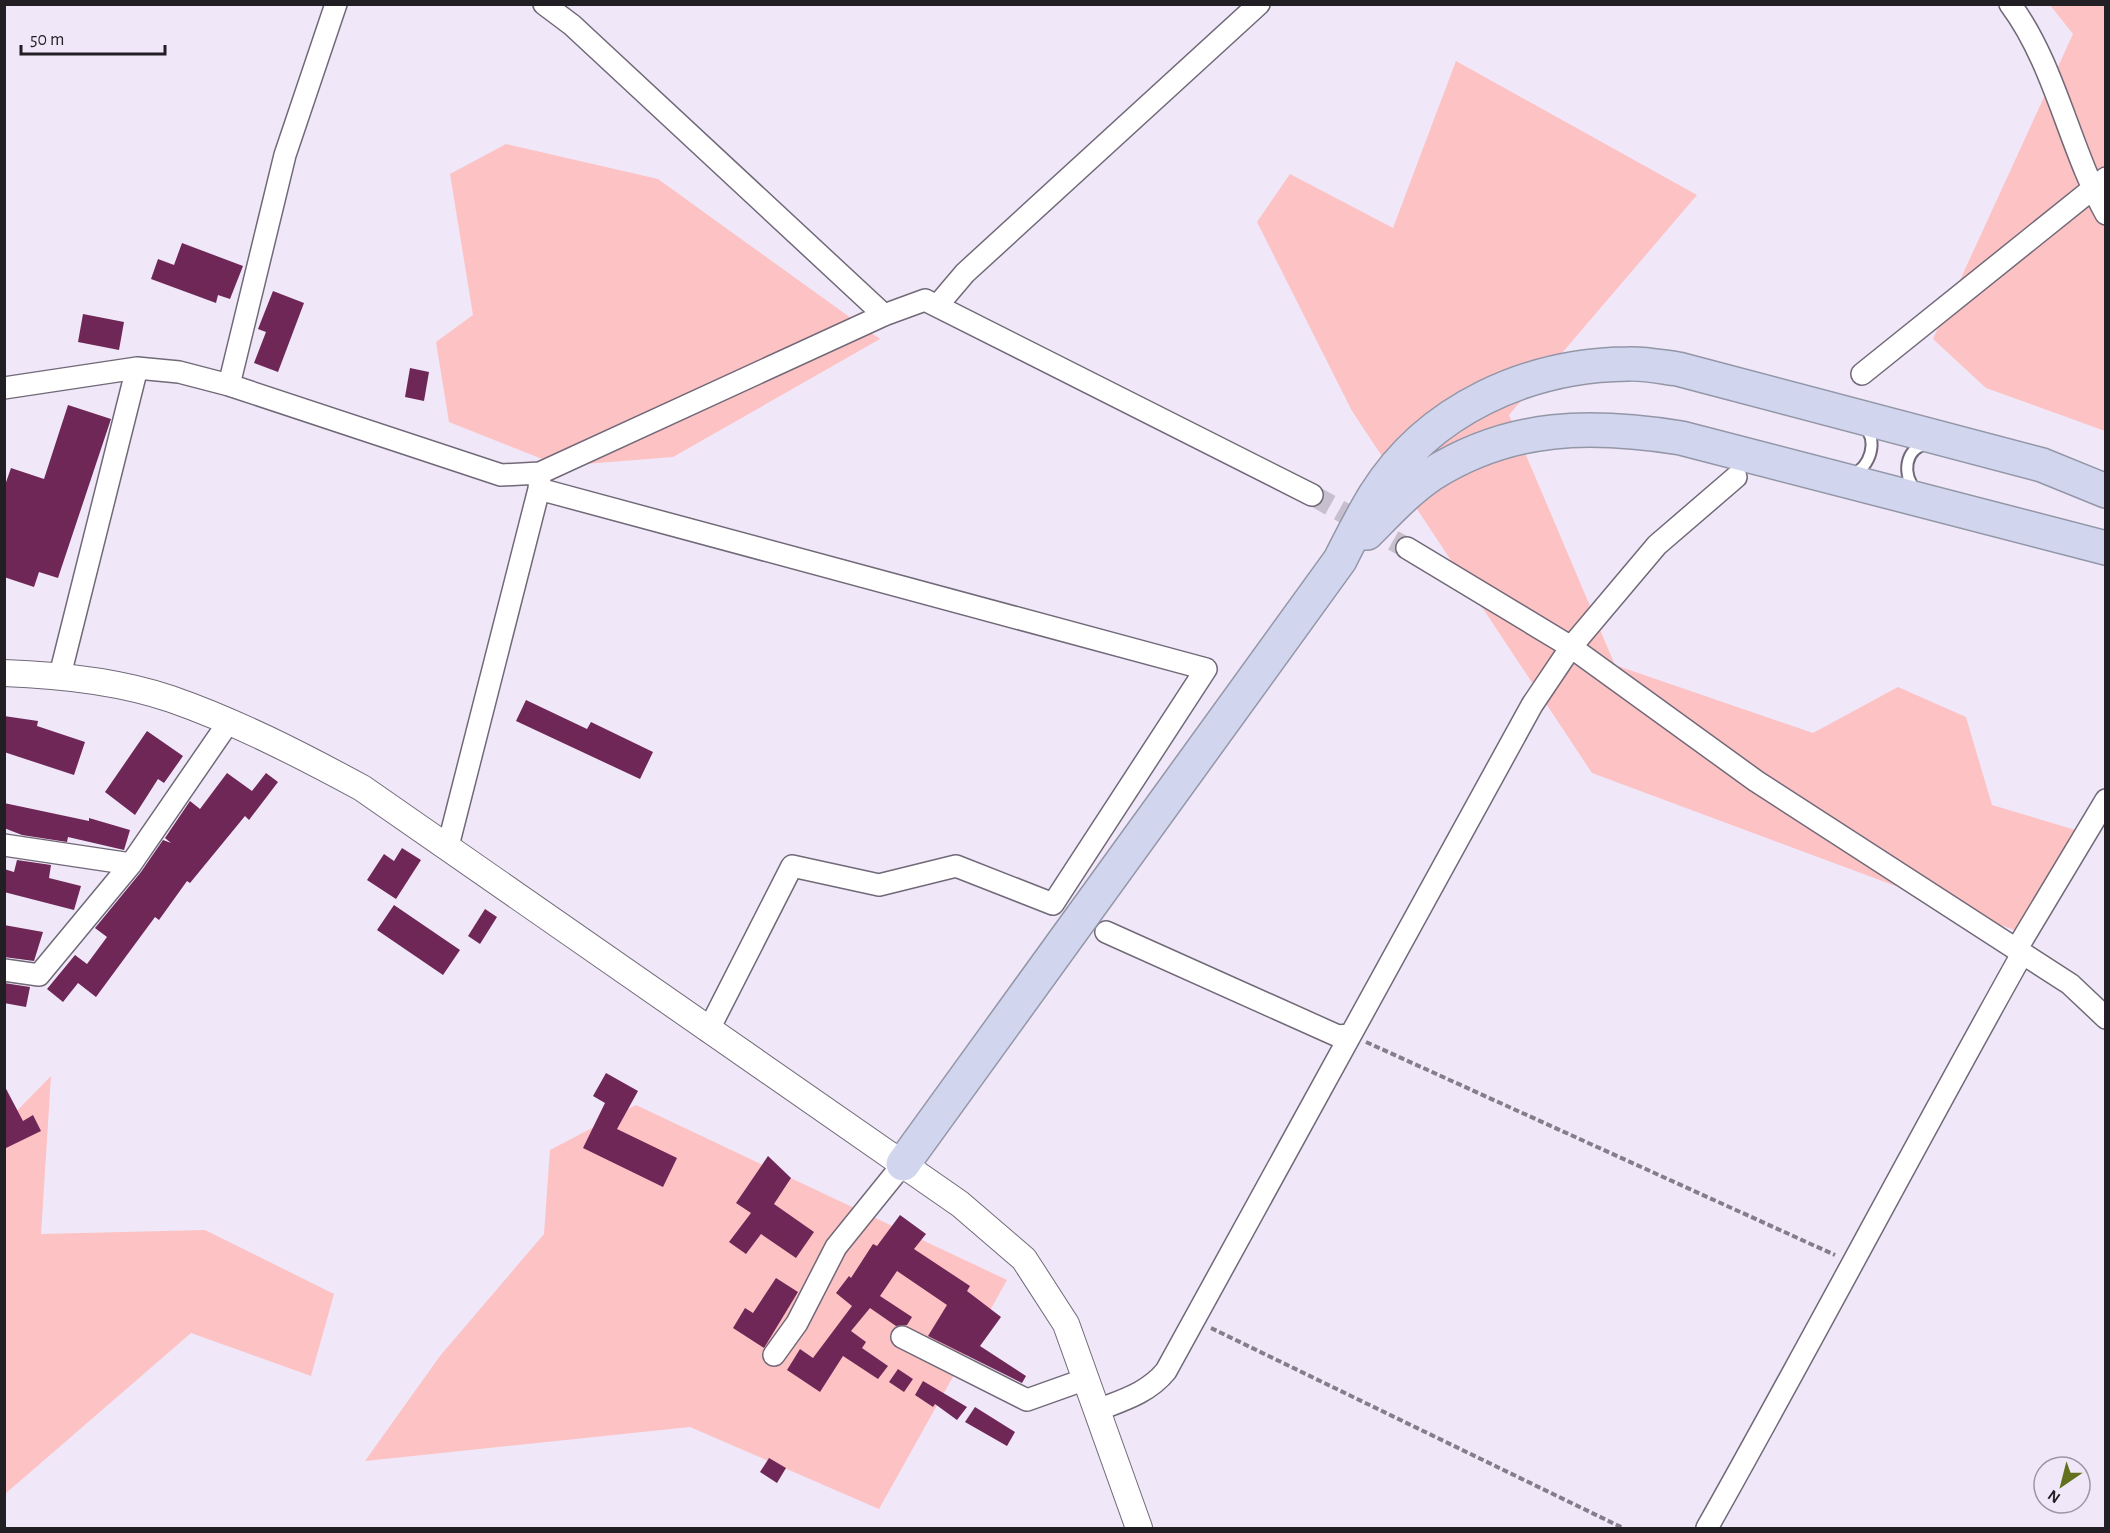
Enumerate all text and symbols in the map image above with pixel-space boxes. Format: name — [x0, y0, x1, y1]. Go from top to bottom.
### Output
scale bar — [21, 18, 165, 56]
text: 50 m — [30, 31, 64, 49]
north arrow — [2032, 1455, 2092, 1515]
text: N — [2045, 1487, 2063, 1506]

